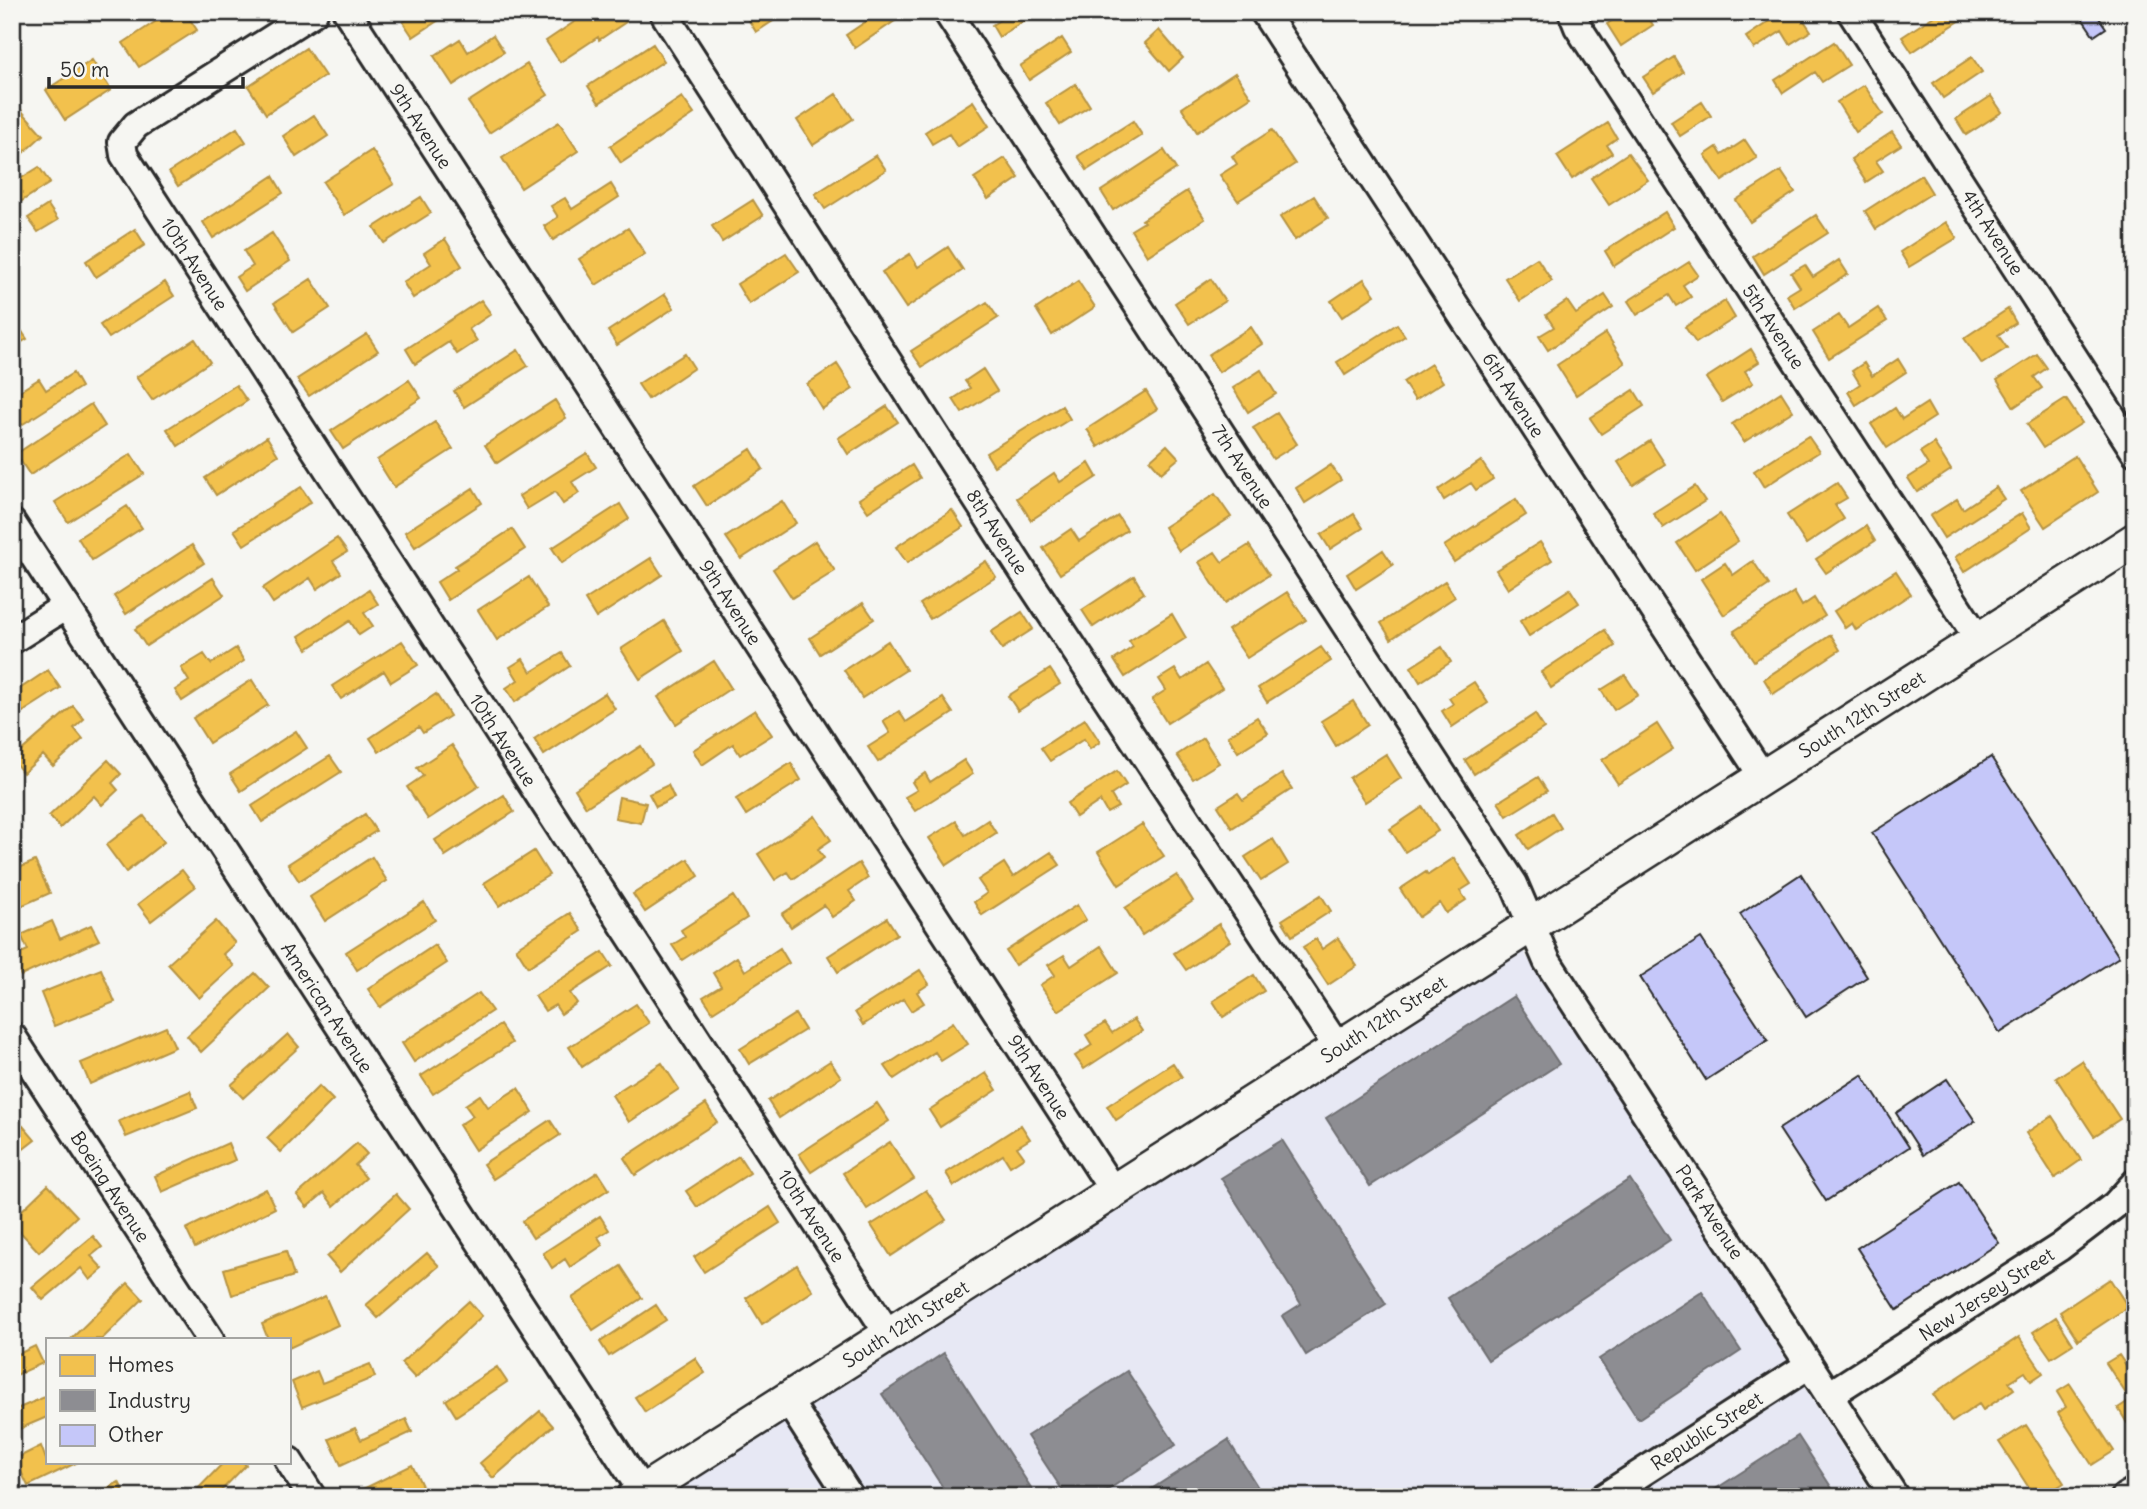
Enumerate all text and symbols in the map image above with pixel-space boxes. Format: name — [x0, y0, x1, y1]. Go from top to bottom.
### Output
scale bar — [49, 46, 243, 90]
text: 50 m — [60, 56, 109, 83]
street label: 9th Avenue — [385, 79, 457, 173]
street label: 4th Avenue — [1957, 185, 2029, 279]
street label: 10th Avenue — [156, 213, 234, 315]
street label: 5th Avenue — [1737, 279, 1810, 373]
street label: 6th Avenue — [1477, 348, 1550, 442]
street label: 7th Avenue — [1207, 420, 1278, 513]
street label: 8th Avenue — [961, 485, 1034, 579]
street label: 9th Avenue — [694, 555, 767, 649]
street label: South 12th Street — [1794, 665, 1929, 763]
street label: 10th Avenue — [464, 689, 542, 791]
street label: American Avenue — [276, 938, 378, 1077]
street label: South 12th Street — [1316, 970, 1451, 1068]
street label: 9th Avenue — [1003, 1030, 1076, 1124]
street label: Boeing Avenue — [66, 1127, 155, 1247]
street label: Park Avenue — [1671, 1160, 1749, 1264]
street label: 10th Avenue — [773, 1165, 850, 1266]
street label: New Jersey Street — [1915, 1242, 2058, 1346]
street label: South 12th Street — [838, 1275, 973, 1373]
legend — [46, 1338, 290, 1464]
text: Homes — [108, 1351, 174, 1378]
street label: Republic Street — [1646, 1386, 1767, 1476]
text: Industry — [108, 1387, 191, 1414]
text: Other — [108, 1421, 164, 1448]

